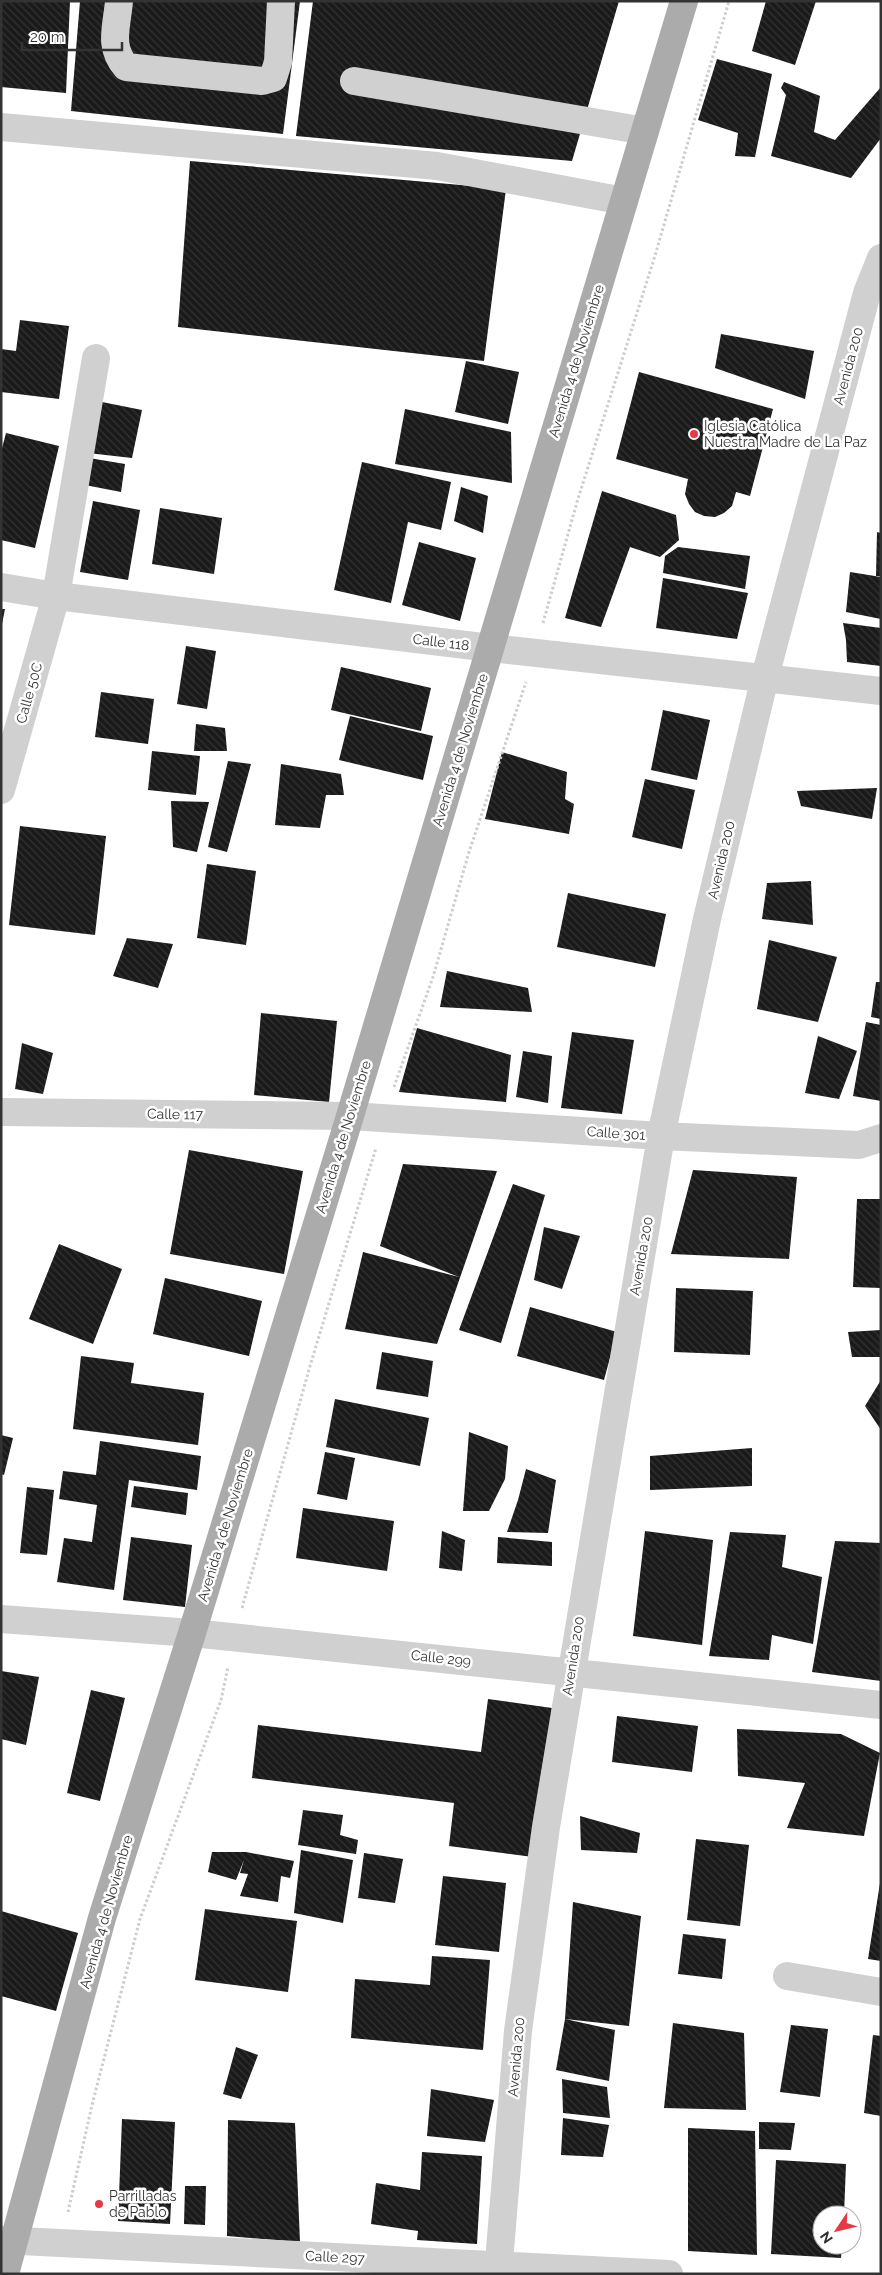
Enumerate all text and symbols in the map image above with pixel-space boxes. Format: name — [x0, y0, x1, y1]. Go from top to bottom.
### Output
scale bar — [22, 20, 122, 52]
text: 20 m — [30, 28, 65, 46]
street label: Avenida 4 de Noviembre — [545, 283, 607, 439]
street label: Avenida 200 — [830, 325, 866, 407]
place label: Iglesia Católica Nuestra Madre de La Paz — [704, 418, 867, 450]
marker: Iglesia Católica Nuestra Madre de La Paz — [688, 428, 700, 440]
street label: Calle 118 — [412, 631, 470, 653]
street label: Calle 50C — [13, 660, 45, 725]
street label: Avenida 4 de Noviembre — [429, 672, 491, 828]
street label: Avenida 200 — [704, 819, 738, 901]
street label: Avenida 4 de Noviembre — [312, 1059, 374, 1215]
street label: Calle 117 — [147, 1106, 204, 1122]
street label: Calle 301 — [586, 1123, 646, 1143]
street label: Avenida 200 — [626, 1215, 656, 1297]
street label: Avenida 4 de Noviembre — [194, 1447, 256, 1603]
street label: Avenida 200 — [559, 1615, 587, 1697]
street label: Calle 299 — [410, 1647, 472, 1669]
street label: Avenida 4 de Noviembre — [76, 1833, 136, 1991]
street label: Avenida 200 — [505, 2016, 527, 2098]
place label: Parrilladas de Pablo — [109, 2188, 177, 2220]
marker: Parrilladas de Pablo — [93, 2198, 105, 2210]
north arrow — [812, 2205, 862, 2255]
text: N — [817, 2228, 836, 2246]
street label: Calle 297 — [305, 2247, 366, 2267]

